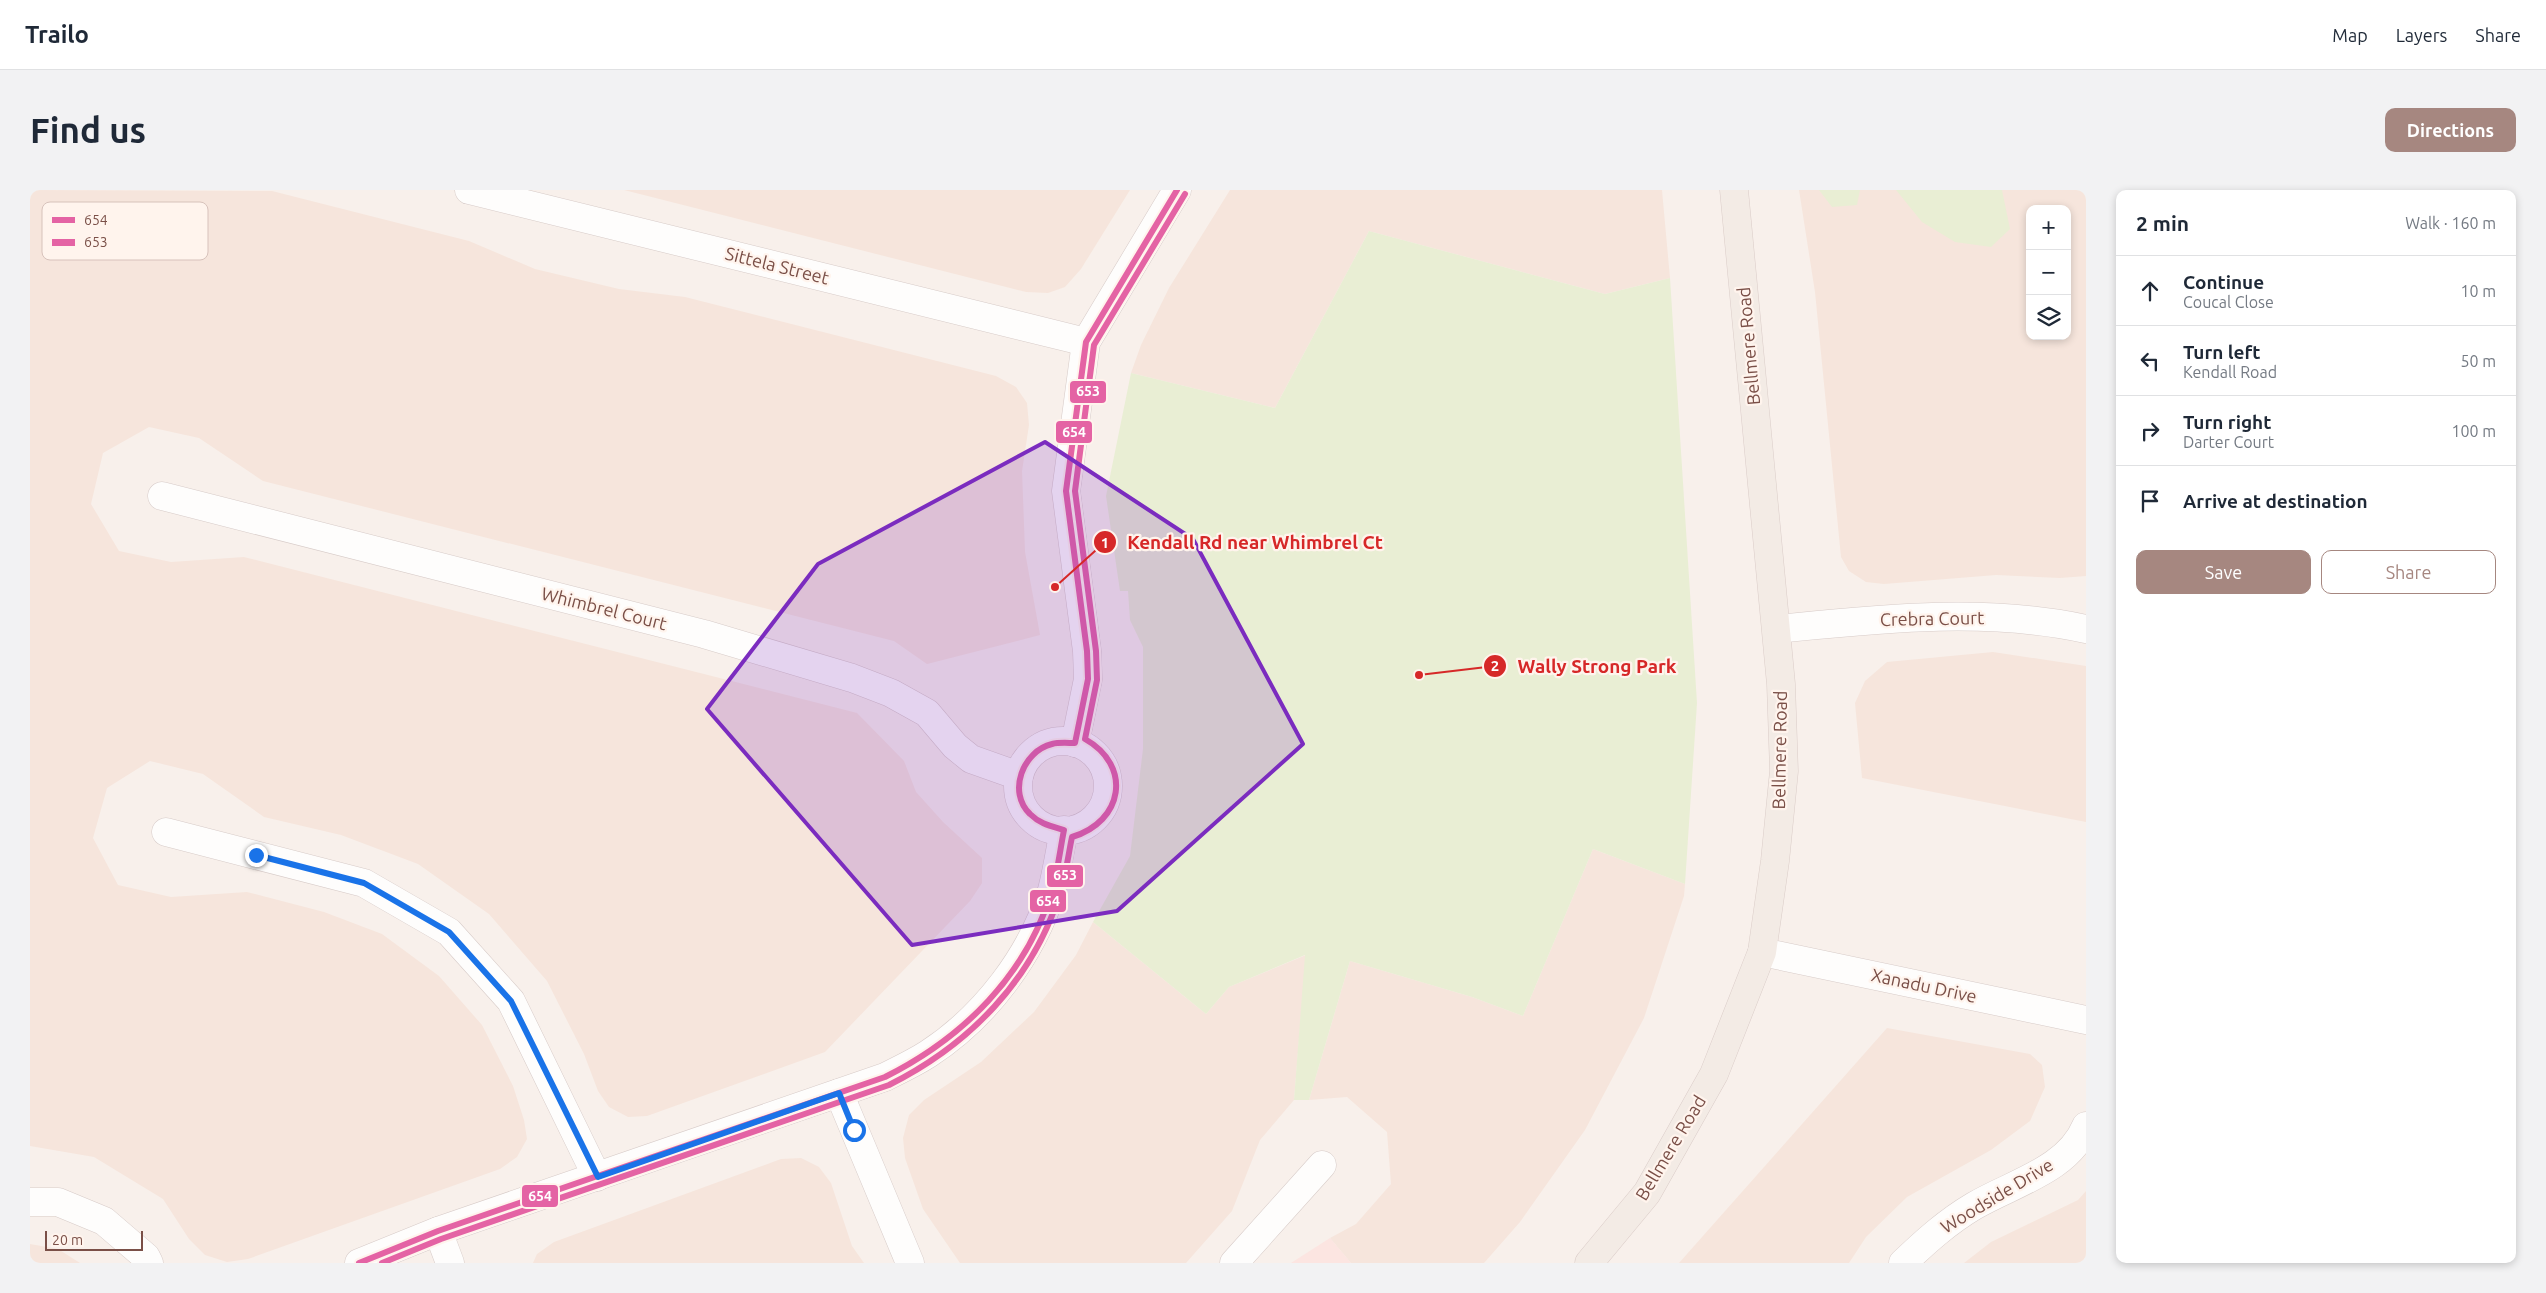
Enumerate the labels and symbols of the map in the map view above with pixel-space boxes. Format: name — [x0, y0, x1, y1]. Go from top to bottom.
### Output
legend — [42, 202, 208, 260]
text: 654 — [84, 212, 108, 228]
text: 653 — [84, 234, 108, 250]
street label: Sittela Street — [723, 242, 831, 288]
street label: Bellmere Road — [1733, 286, 1763, 406]
line badge: 653 — [1069, 380, 1107, 404]
text: 653 — [1076, 383, 1100, 399]
line badge: 654 — [1055, 420, 1093, 444]
text: 654 — [1062, 424, 1086, 440]
callout: Kendall Rd near Whimbrel Ct — [1092, 525, 1393, 559]
text: Kendall Rd near Whimbrel Ct — [1127, 531, 1383, 553]
text: 1 — [1101, 534, 1109, 551]
street label: Whimbrel Court — [539, 583, 669, 633]
street label: Crebra Court — [1880, 607, 1984, 629]
callout: Wally Strong Park — [1482, 649, 1686, 683]
text: Wally Strong Park — [1517, 655, 1677, 677]
text: 2 — [1491, 657, 1499, 674]
street label: Bellmere Road — [1768, 691, 1790, 809]
route end — [245, 844, 268, 867]
line badge: 653 — [1046, 864, 1084, 888]
text: 653 — [1053, 867, 1077, 883]
line badge: 654 — [1029, 889, 1067, 913]
text: 654 — [1036, 893, 1060, 909]
street label: Xanadu Drive — [1870, 964, 1979, 1006]
street label: Bellmere Road — [1631, 1091, 1709, 1203]
route start — [843, 1119, 866, 1142]
street label: Woodside Drive — [1937, 1154, 2056, 1236]
line badge: 654 — [521, 1184, 559, 1208]
text: 654 — [528, 1188, 552, 1204]
scale bar — [45, 1228, 142, 1251]

